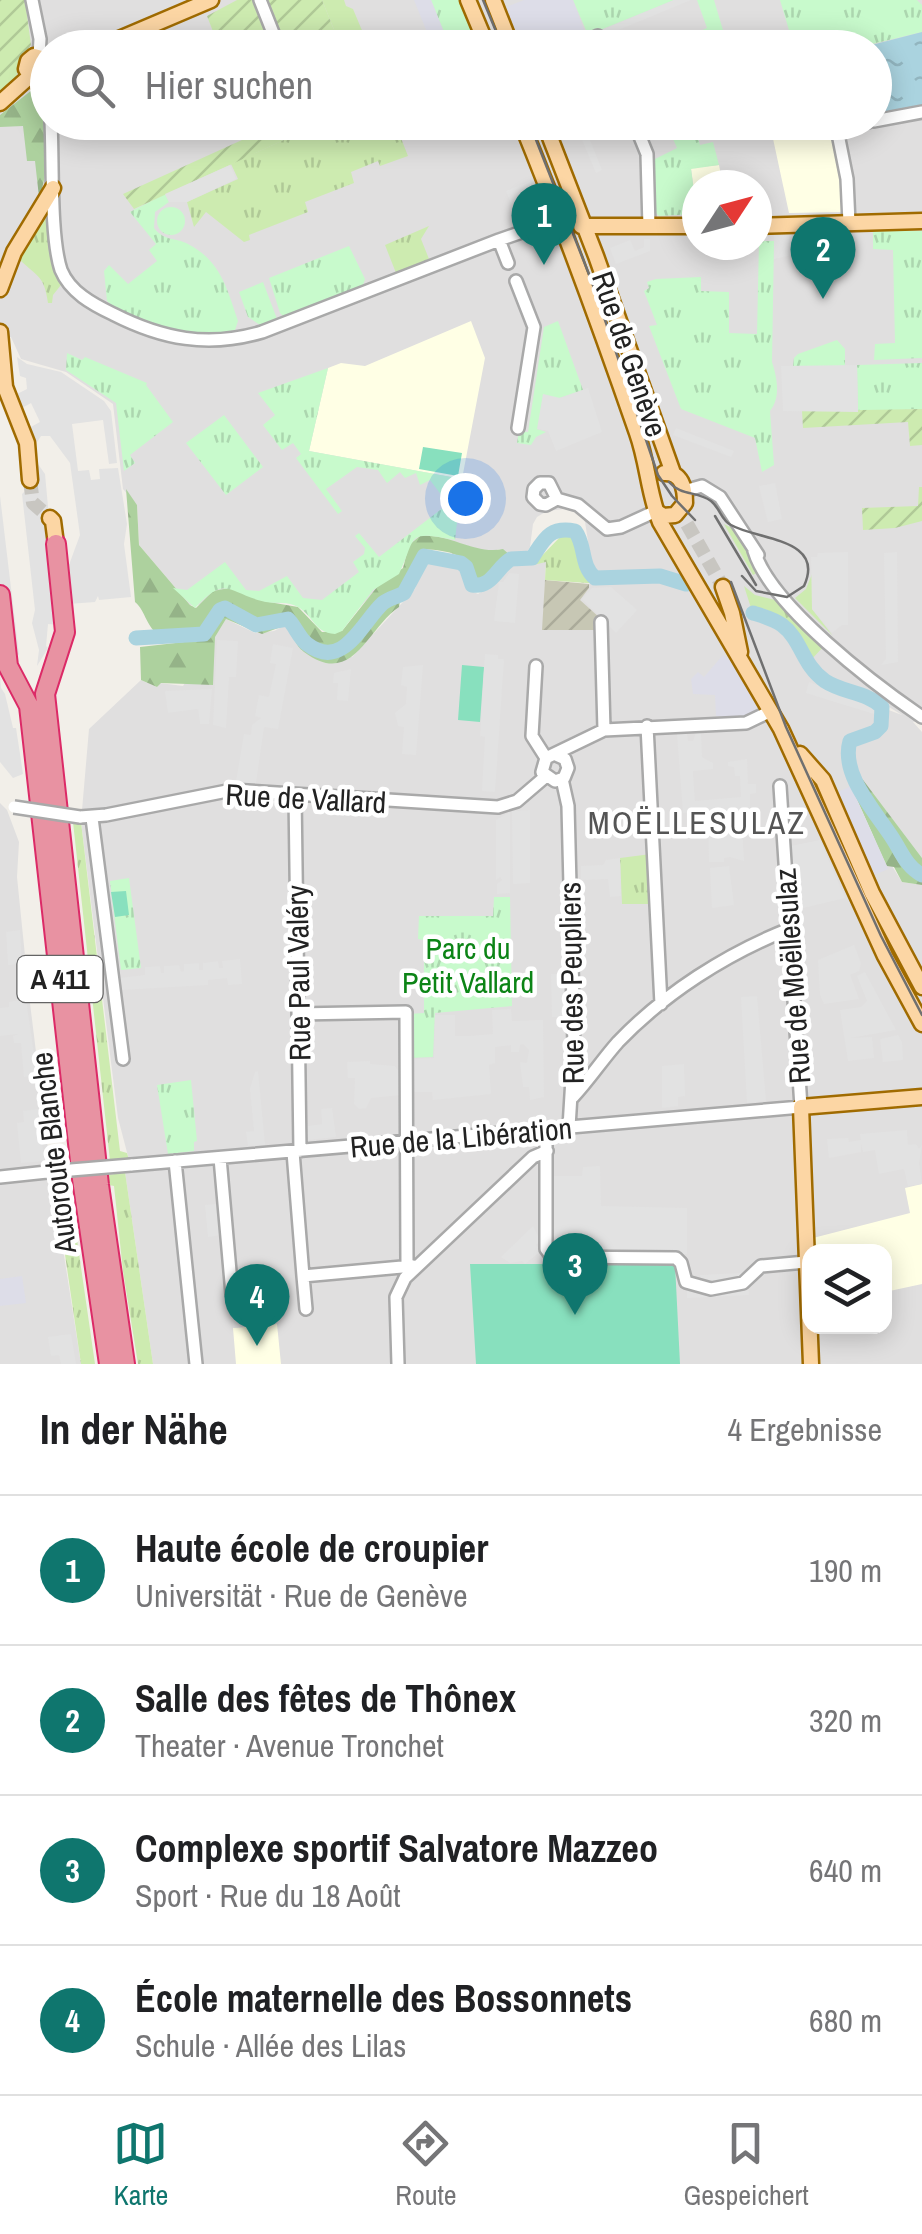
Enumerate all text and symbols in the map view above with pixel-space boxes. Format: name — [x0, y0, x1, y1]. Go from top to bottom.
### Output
search box — [30, 30, 892, 140]
icon: search — [65, 58, 120, 113]
text: Hier suchen — [145, 60, 313, 111]
north arrow — [682, 170, 772, 260]
pin: 1 — [512, 182, 576, 265]
pin: 2 — [790, 216, 856, 299]
street label: Rue de Genève — [583, 266, 677, 442]
your location — [440, 473, 491, 524]
street label: Rue de Vallard — [225, 774, 387, 822]
district label: MOËLLESULAZ — [588, 801, 806, 844]
street label: Rue de Moëllesulaz — [765, 867, 819, 1085]
street label: Rue des Peupliers — [549, 881, 593, 1085]
street label: Rue Paul Valéry — [276, 884, 320, 1061]
park label: Parc du Petit Vallard — [402, 928, 534, 1002]
road number: A 411 — [18, 956, 102, 1002]
street label: Autoroute Blanche — [21, 1050, 85, 1257]
street label: Rue de la Libération — [348, 1107, 574, 1167]
pin: 3 — [542, 1232, 608, 1315]
map controls — [802, 1244, 892, 1334]
button: layers — [802, 1244, 892, 1334]
pin: 4 — [224, 1264, 290, 1346]
text: In der Nähe — [40, 1401, 228, 1457]
text: 4 Ergebnisse — [727, 1408, 882, 1451]
text: Haute école de croupier — [135, 1523, 488, 1574]
text: 1 — [65, 1549, 80, 1592]
text: 190 m — [809, 1549, 882, 1592]
text: Universität · Rue de Genève — [135, 1574, 468, 1617]
text: Salle des fêtes de Thônex — [135, 1673, 516, 1724]
text: 2 — [65, 1699, 80, 1742]
text: 320 m — [809, 1699, 882, 1742]
text: Theater · Avenue Tronchet — [135, 1724, 444, 1767]
text: Complexe sportif Salvatore Mazzeo — [135, 1823, 658, 1874]
text: 3 — [65, 1849, 80, 1892]
text: 640 m — [809, 1849, 882, 1892]
text: Sport · Rue du 18 Août — [135, 1874, 401, 1917]
text: École maternelle des Bossonnets — [135, 1973, 632, 2024]
text: 4 — [65, 1999, 80, 2042]
text: 680 m — [809, 1999, 882, 2042]
text: Schule · Allée des Lilas — [135, 2024, 406, 2067]
tab: Karte — [113, 2116, 168, 2214]
tab: Route — [395, 2116, 457, 2214]
tab: Gespeichert — [683, 2116, 809, 2214]

